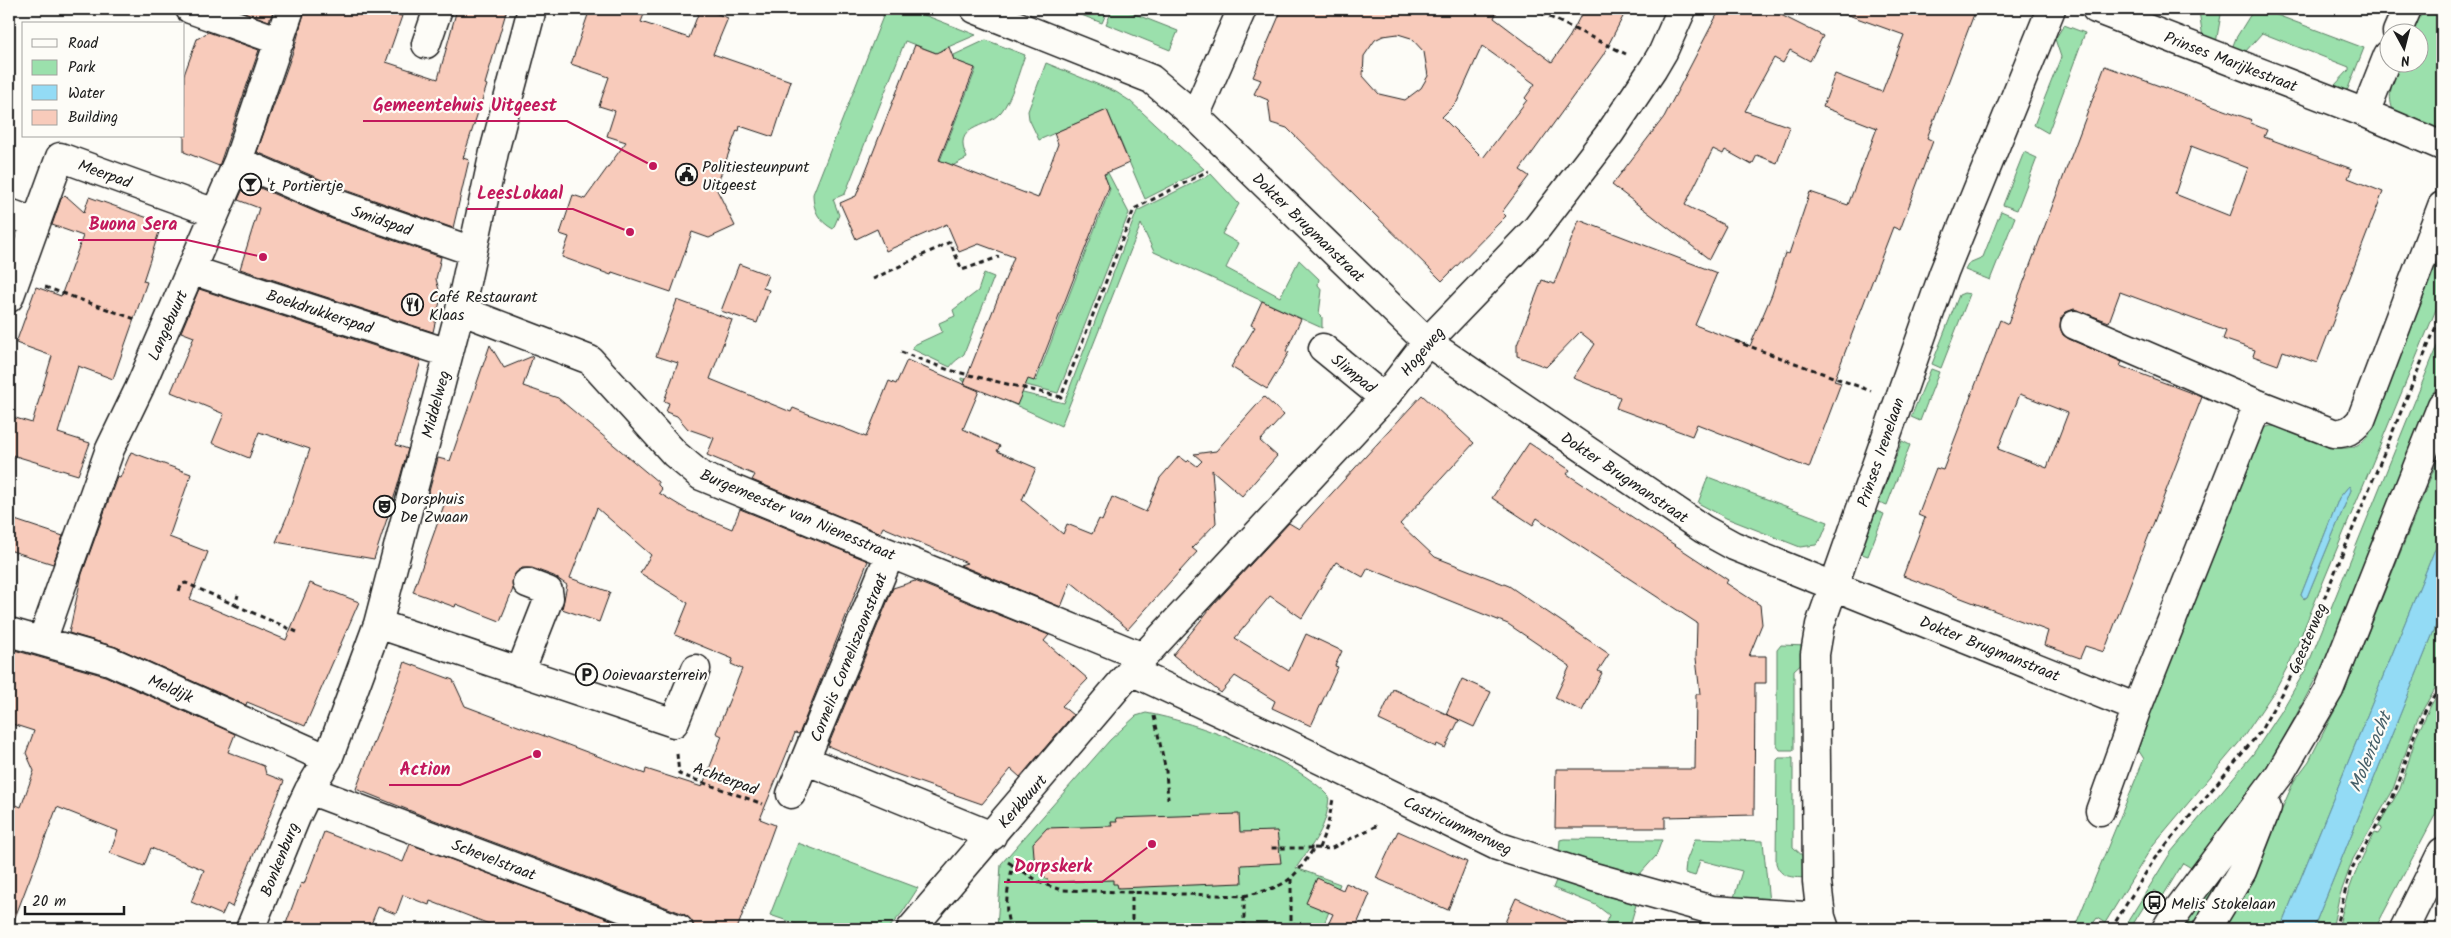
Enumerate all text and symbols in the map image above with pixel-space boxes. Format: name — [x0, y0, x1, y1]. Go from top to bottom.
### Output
legend — [22, 22, 185, 138]
north arrow — [2378, 22, 2428, 72]
street label: Prinses Marijkestraat — [2160, 25, 2302, 100]
text: Road — [68, 32, 99, 56]
text: N — [2400, 48, 2411, 71]
text: Park — [68, 56, 96, 80]
text: Water — [68, 82, 105, 106]
callout: Gemeentehuis Uitgeest — [363, 88, 567, 121]
text: Gemeentehuis Uitgeest — [373, 92, 558, 121]
text: Building — [68, 106, 118, 130]
street label: Meerpad — [74, 153, 136, 196]
place label: Politiesteunpunt Uitgeest — [702, 155, 810, 198]
public building icon: Politiesteunpunt Uitgeest — [674, 163, 698, 187]
street label: Dokter Brugmanstraat — [1246, 167, 1371, 289]
bar icon: 't Portiertje — [239, 173, 263, 197]
place label: 't Portiertje — [267, 174, 343, 199]
callout: LeesLokaal — [467, 176, 573, 209]
text: LeesLokaal — [477, 180, 563, 209]
street label: Smidspad — [348, 199, 416, 244]
callout: Buona Sera — [78, 207, 187, 240]
text: Buona Sera — [89, 211, 177, 240]
street label: Boekdrukkerspad — [263, 283, 377, 342]
place label: Café Restaurant Klaas — [429, 285, 539, 328]
street label: Langebuurt — [142, 286, 195, 365]
restaurant icon: Café Restaurant Klaas — [401, 293, 425, 317]
street label: Hogeweg — [1395, 322, 1451, 382]
street label: Slimpad — [1325, 348, 1382, 401]
street label: Middelweg — [415, 368, 457, 441]
street label: Prinses Irenelaan — [1851, 394, 1912, 511]
street label: Dokter Brugmanstraat — [1555, 426, 1694, 531]
street label: Burgemeester van Nienesstraat — [696, 463, 900, 568]
place label: Dorsphuis De Zwaan — [400, 487, 468, 530]
theatre icon: Dorsphuis De Zwaan — [372, 495, 396, 519]
street label: Cornelis Corneliszoonstraat — [804, 568, 895, 746]
street label: Geesterweg — [2282, 599, 2335, 678]
street label: Dokter Brugmanstraat — [1916, 610, 2064, 689]
parking icon: Ooievaarsterrein — [574, 662, 598, 686]
place label: Ooievaarsterrein — [602, 663, 707, 688]
street label: Meldijk — [144, 668, 197, 711]
water label: Molentocht — [2342, 705, 2402, 797]
callout: Action — [389, 752, 460, 785]
text: Action — [399, 756, 451, 785]
street label: Achterpad — [690, 756, 762, 803]
street label: Kerkbuurt — [992, 769, 1054, 835]
street label: Castricummerweg — [1399, 790, 1516, 863]
street label: Bonkenburg — [254, 819, 307, 900]
street label: Schevelstraat — [448, 833, 540, 888]
callout: Dorpskerk — [1004, 849, 1102, 882]
text: Dorpskerk — [1014, 853, 1093, 882]
scale bar — [25, 883, 124, 915]
text: 20 m — [32, 890, 66, 914]
bus stop icon: Melis Stokelaan — [2143, 891, 2167, 915]
place label: Melis Stokelaan — [2171, 892, 2276, 917]

